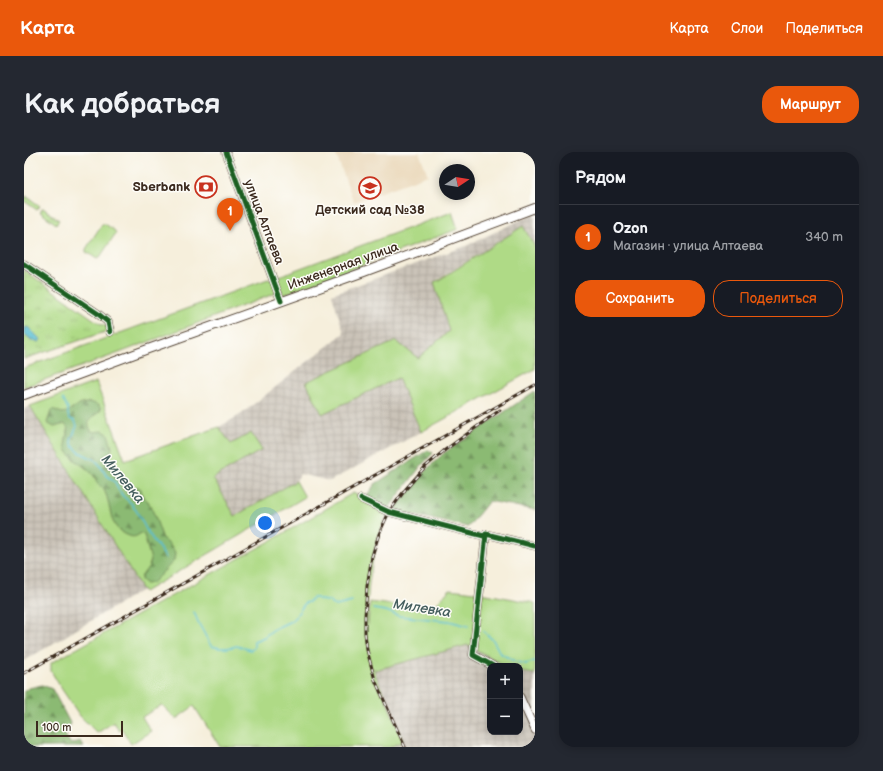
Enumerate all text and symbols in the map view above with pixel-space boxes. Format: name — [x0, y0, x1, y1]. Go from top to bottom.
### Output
text: Карта — [20, 17, 74, 40]
text: Карта — [669, 20, 709, 37]
text: Слои — [731, 20, 763, 37]
text: Поделиться — [785, 20, 863, 37]
button: Маршрут — [762, 86, 859, 123]
text: Как добраться — [24, 88, 221, 121]
north arrow — [439, 164, 475, 200]
text: Рядом — [575, 168, 626, 188]
bank icon: Sberbank — [193, 174, 219, 200]
school or university icon: Детский сад №38 — [357, 175, 383, 201]
street label: улица Алтаева — [240, 177, 288, 267]
place label: Sberbank — [133, 179, 190, 195]
pin: 1 — [217, 198, 243, 231]
place label: Детский сад №38 — [315, 202, 425, 218]
text: Ozon — [613, 219, 648, 238]
text: 1 — [585, 229, 591, 245]
text: 340 m — [805, 229, 843, 245]
street label: Инженерная улица — [285, 238, 401, 294]
text: Магазин · улица Алтаева — [613, 238, 763, 254]
button: Сохранить — [575, 280, 705, 317]
button: Поделиться — [713, 280, 843, 317]
water label: Милевка — [98, 451, 148, 507]
your location — [255, 513, 275, 533]
water label: Милевка — [392, 595, 452, 621]
map controls — [487, 663, 523, 735]
button: + — [487, 663, 523, 699]
button: − — [487, 699, 523, 735]
scale bar — [36, 719, 123, 738]
text: 100 m — [42, 721, 71, 734]

